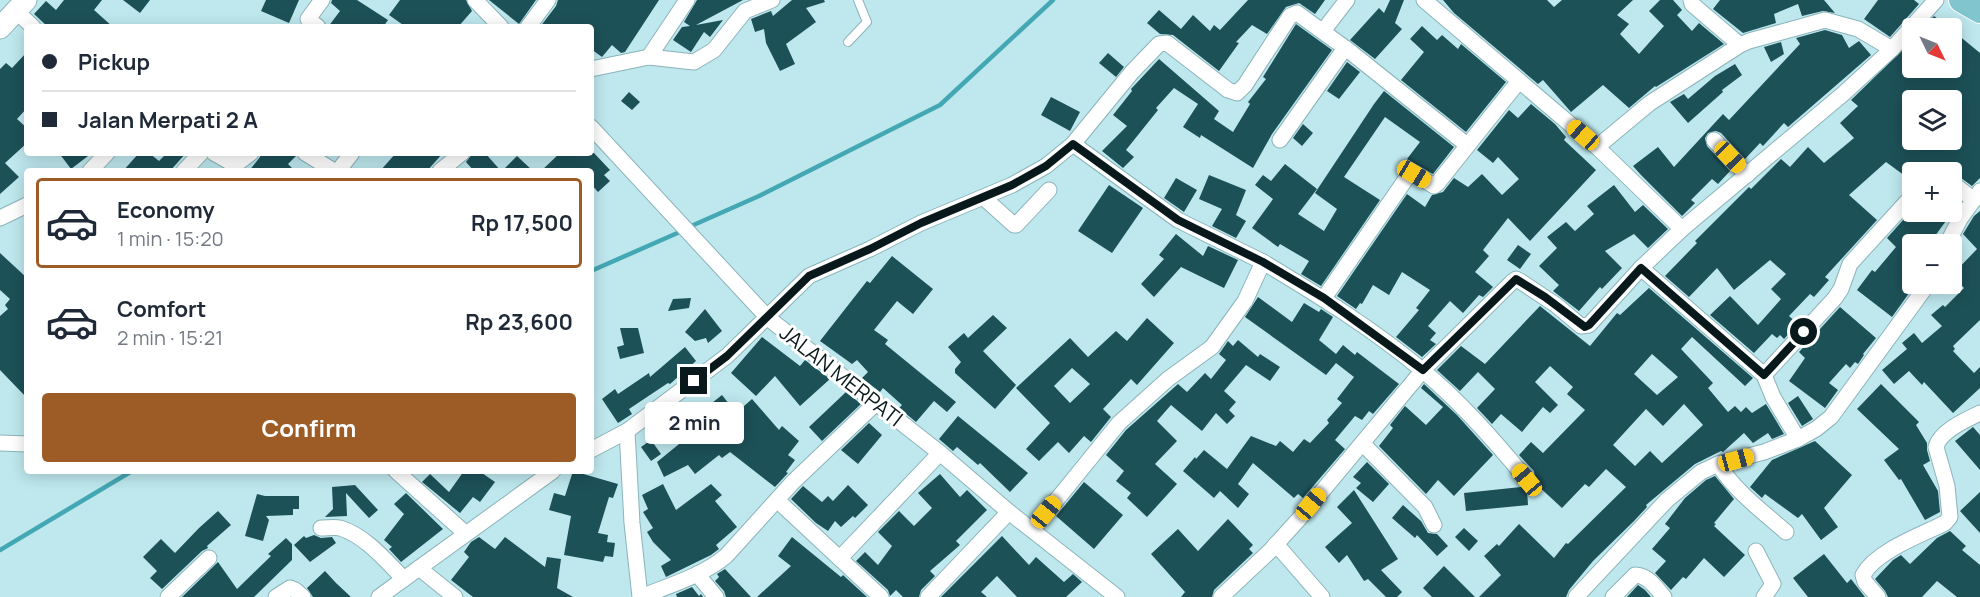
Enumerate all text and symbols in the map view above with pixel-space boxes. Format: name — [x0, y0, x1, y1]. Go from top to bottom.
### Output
north arrow — [1902, 18, 1962, 78]
map controls — [1902, 18, 1962, 294]
text: Pickup — [78, 47, 150, 77]
button: layers — [1902, 90, 1962, 150]
text: Jalan Merpati 2 A — [78, 105, 258, 135]
car — [1564, 116, 1602, 154]
car — [1711, 138, 1749, 176]
car — [1394, 157, 1434, 191]
button: + — [1902, 162, 1962, 222]
text: Economy — [117, 195, 215, 225]
icon: car — [45, 196, 99, 250]
text: Rp 17,500 — [471, 208, 573, 238]
text: 1 min · 15:20 — [117, 225, 224, 252]
button: − — [1902, 234, 1962, 294]
text: Comfort — [117, 294, 206, 324]
icon: car — [45, 295, 99, 349]
text: Rp 23,600 — [465, 307, 573, 337]
street label: JALAN MERPATI — [774, 318, 909, 432]
route start — [1790, 318, 1817, 345]
text: 2 min · 15:21 — [117, 324, 223, 351]
route end — [680, 367, 707, 394]
button: Confirm — [42, 393, 576, 462]
callout: 2 min — [644, 402, 744, 444]
text: 2 min — [668, 409, 721, 436]
car — [1716, 447, 1756, 473]
car — [1509, 460, 1545, 500]
car — [1293, 484, 1329, 524]
car — [1028, 492, 1064, 532]

